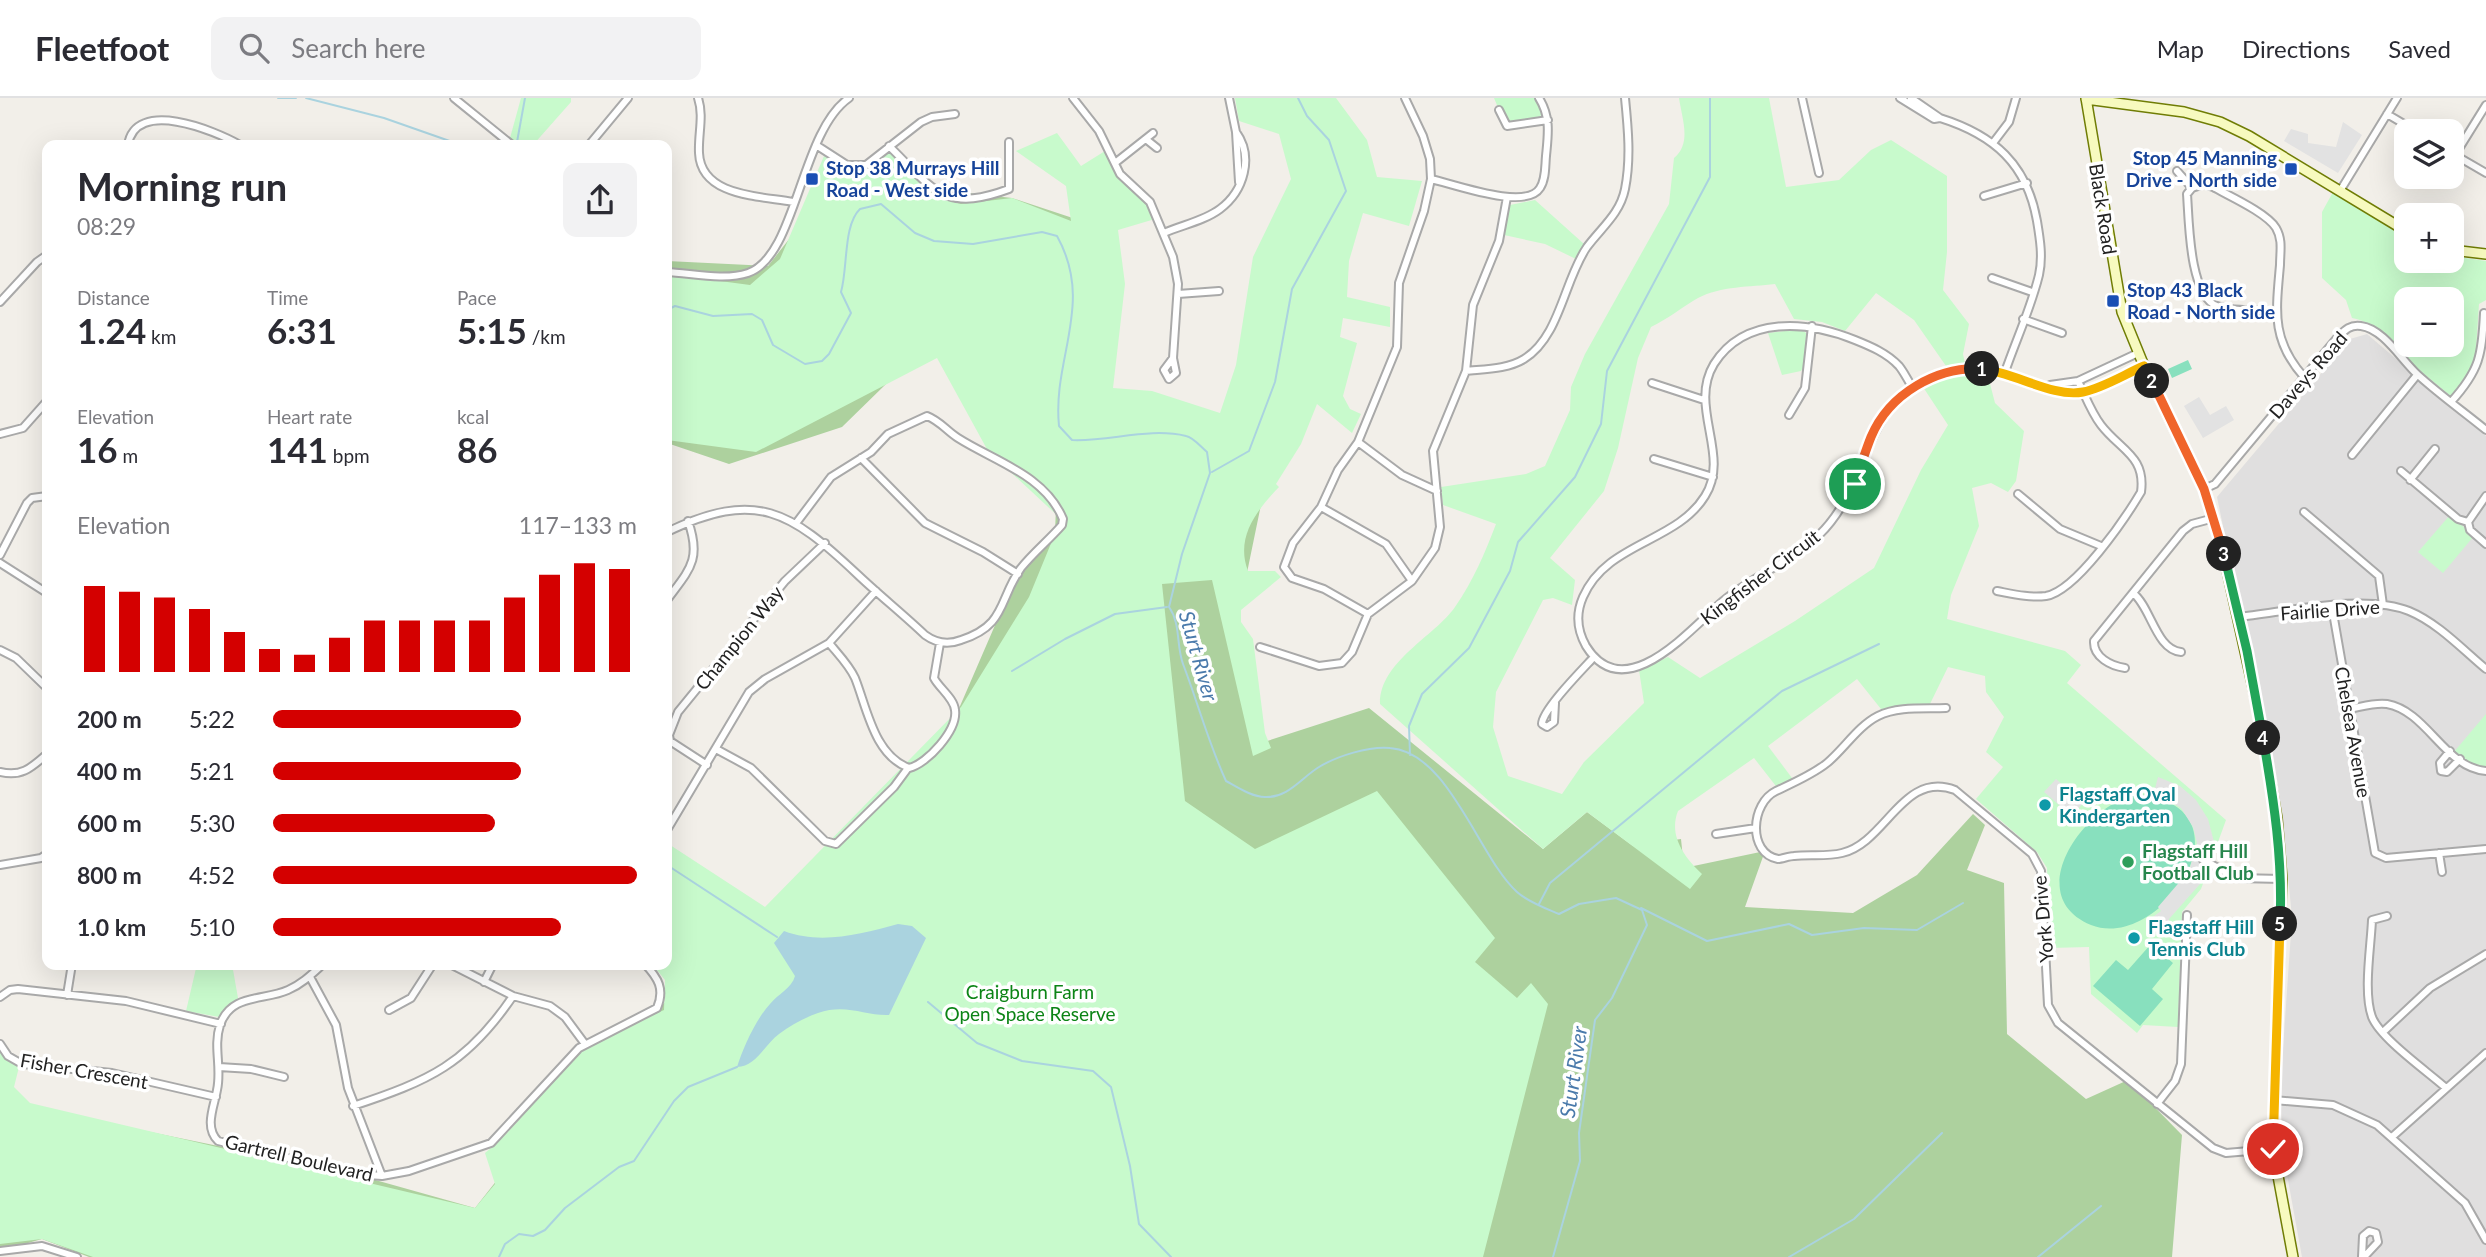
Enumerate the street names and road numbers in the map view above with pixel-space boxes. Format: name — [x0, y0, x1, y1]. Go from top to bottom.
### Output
street label: Black Road — [2085, 162, 2122, 256]
street label: Daveys Road — [2264, 327, 2352, 423]
street label: Kingfisher Circuit — [1695, 524, 1824, 629]
street label: Champion Way — [690, 581, 788, 694]
street label: Fairlie Drive — [2280, 595, 2380, 624]
street label: Chelsea Avenue — [2331, 665, 2376, 799]
street label: York Drive — [2027, 875, 2058, 964]
street label: Fisher Crescent — [18, 1048, 150, 1093]
street label: Gartrell Boulevard — [223, 1129, 375, 1186]

